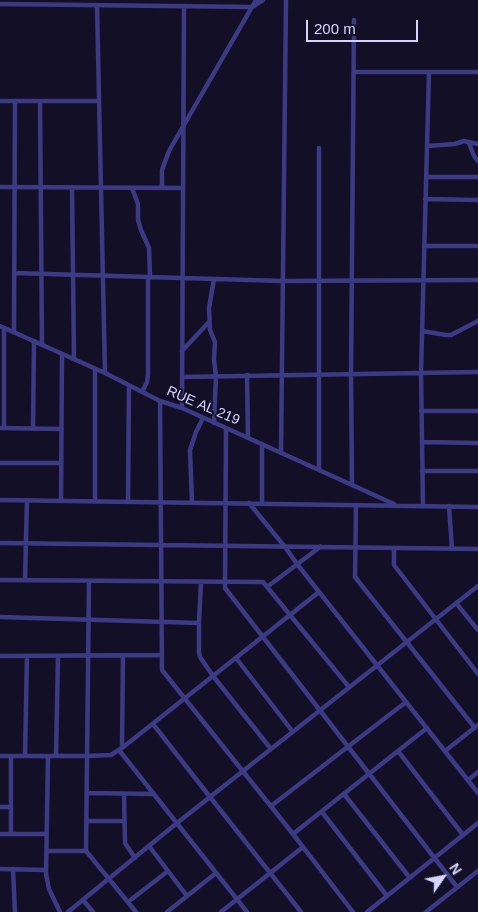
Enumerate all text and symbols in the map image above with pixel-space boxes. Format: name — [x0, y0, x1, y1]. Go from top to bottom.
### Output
scale bar — [308, 10, 420, 42]
text: 200 m — [314, 20, 356, 37]
street label: RUE AL 219 — [164, 383, 242, 429]
north arrow — [418, 852, 468, 902]
text: N — [446, 860, 465, 877]

